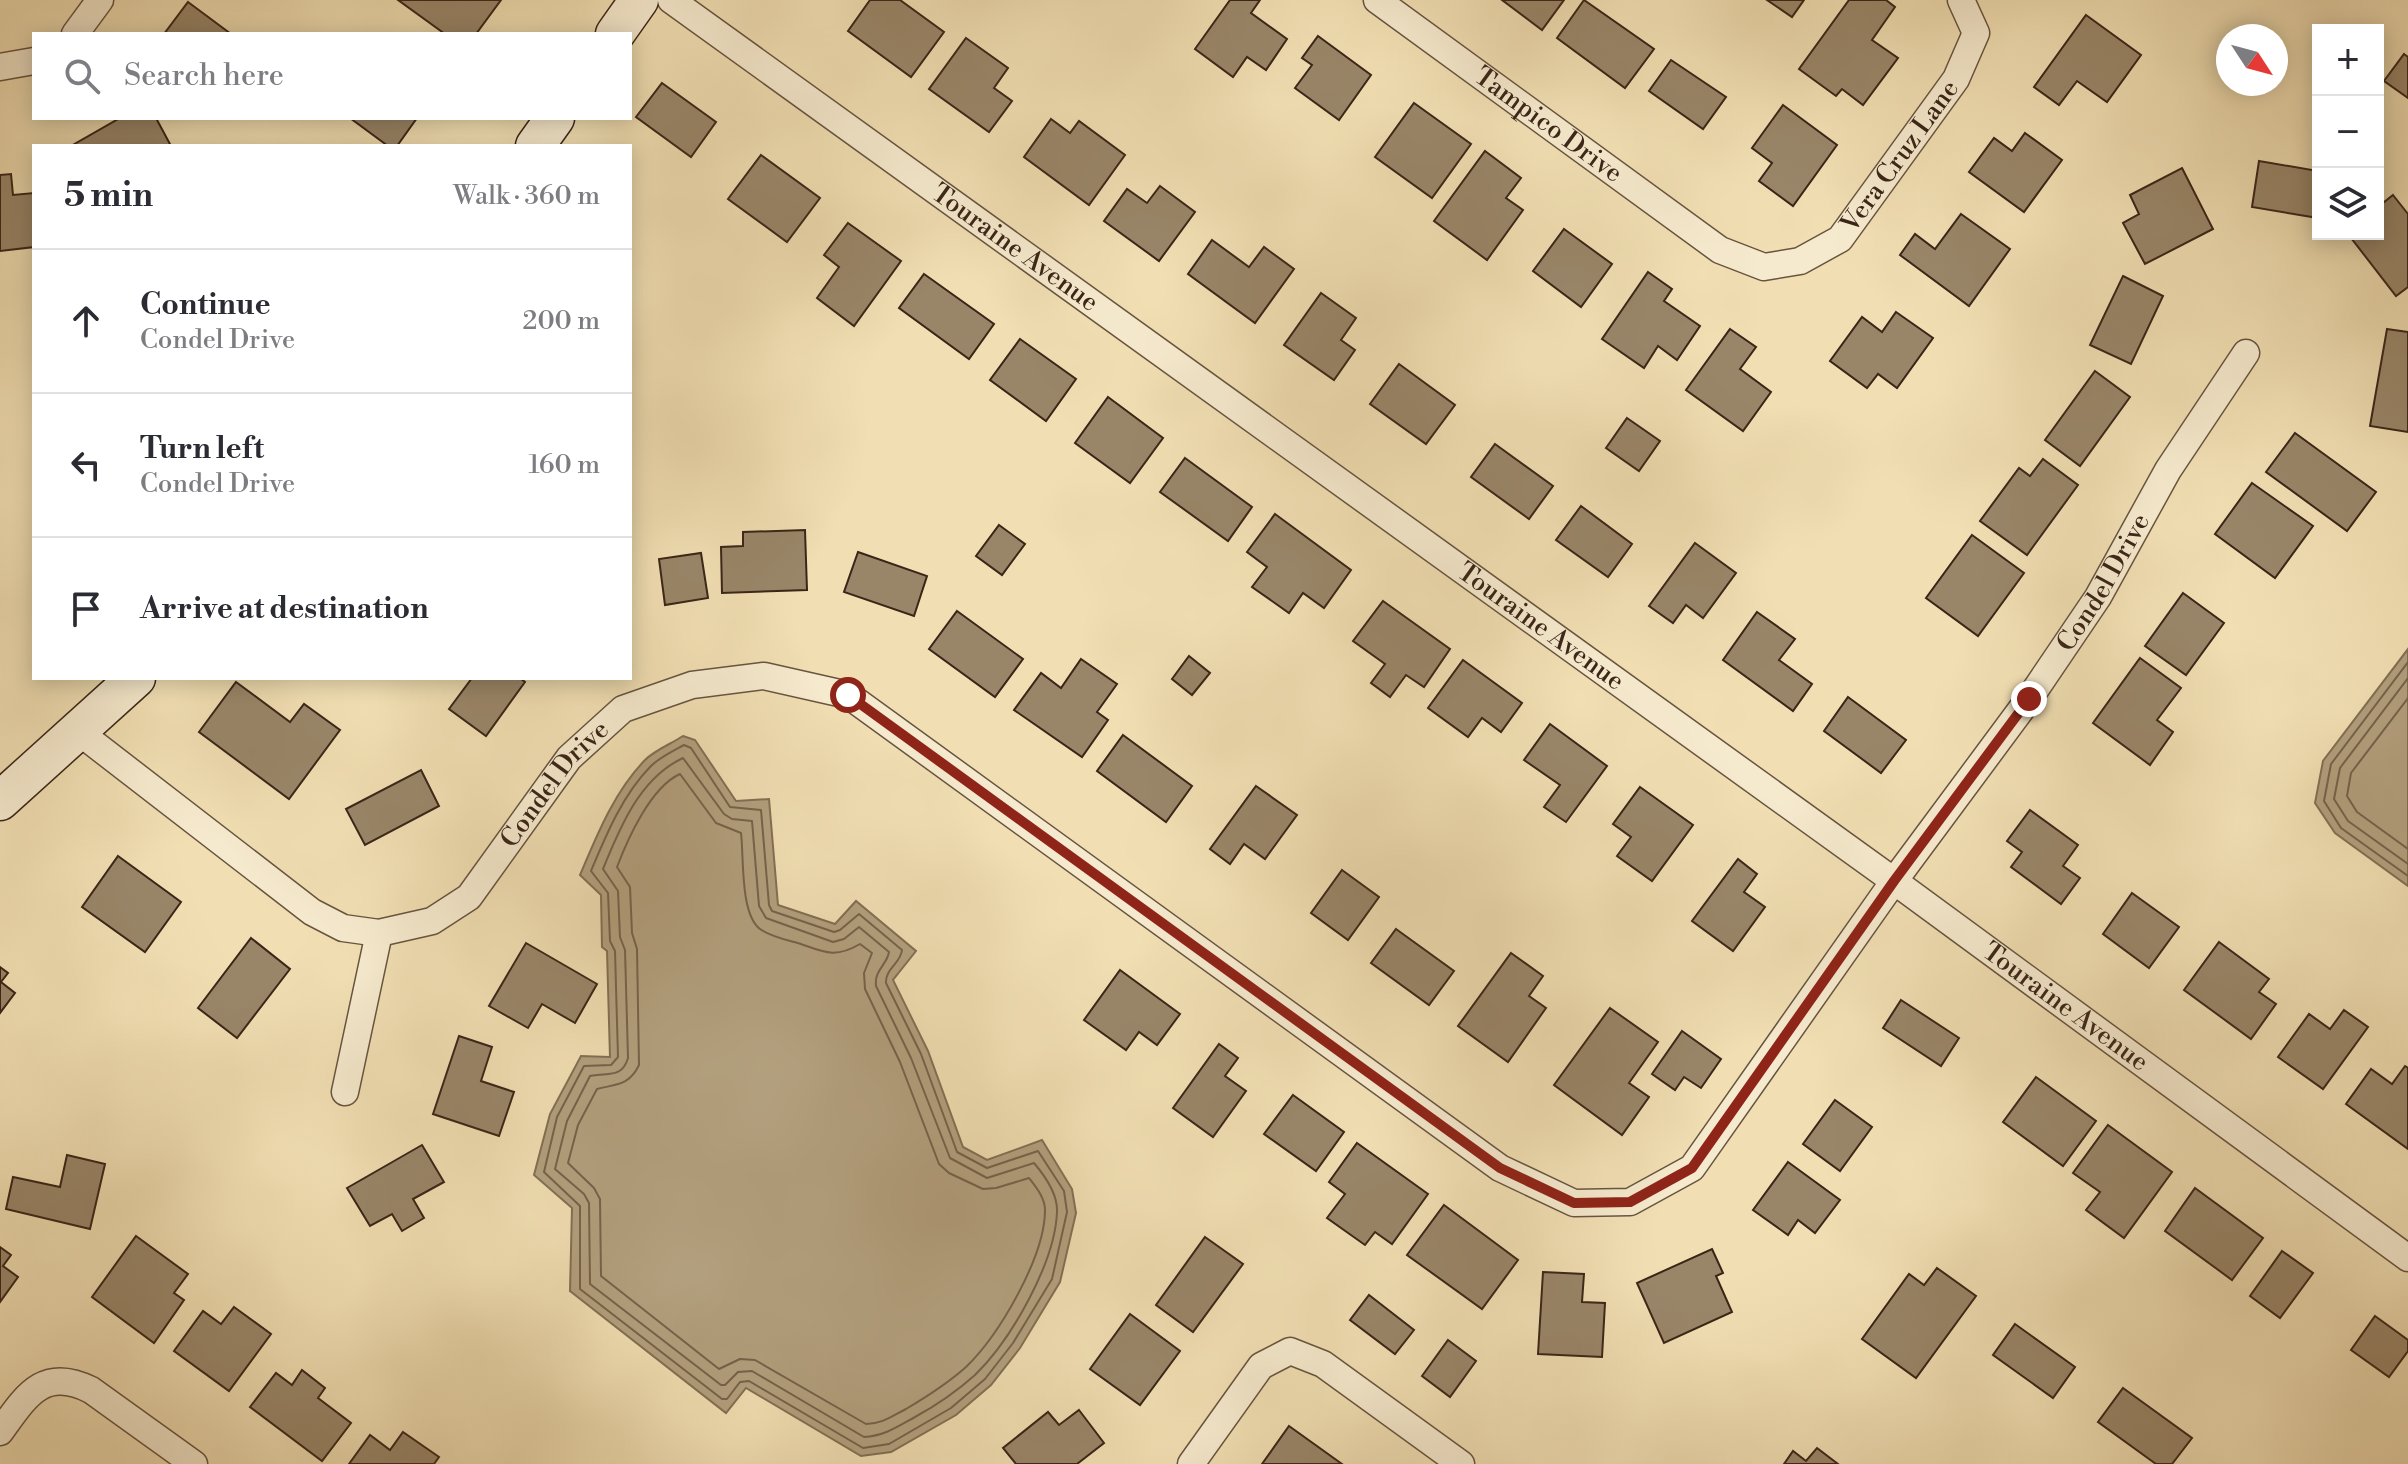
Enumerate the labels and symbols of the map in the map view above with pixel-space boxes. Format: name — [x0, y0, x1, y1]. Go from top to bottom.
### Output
north arrow — [2216, 24, 2288, 96]
street label: Tampico Drive — [1468, 60, 1629, 190]
street label: Vera Cruz Lane — [1833, 74, 1966, 240]
street label: Touraine Avenue — [925, 177, 1105, 319]
street label: Condel Drive — [2050, 508, 2157, 658]
street label: Touraine Avenue — [1451, 556, 1631, 697]
route start — [830, 677, 866, 713]
route end — [2011, 681, 2047, 717]
street label: Condel Drive — [494, 714, 616, 854]
street label: Touraine Avenue — [1976, 935, 2155, 1078]

